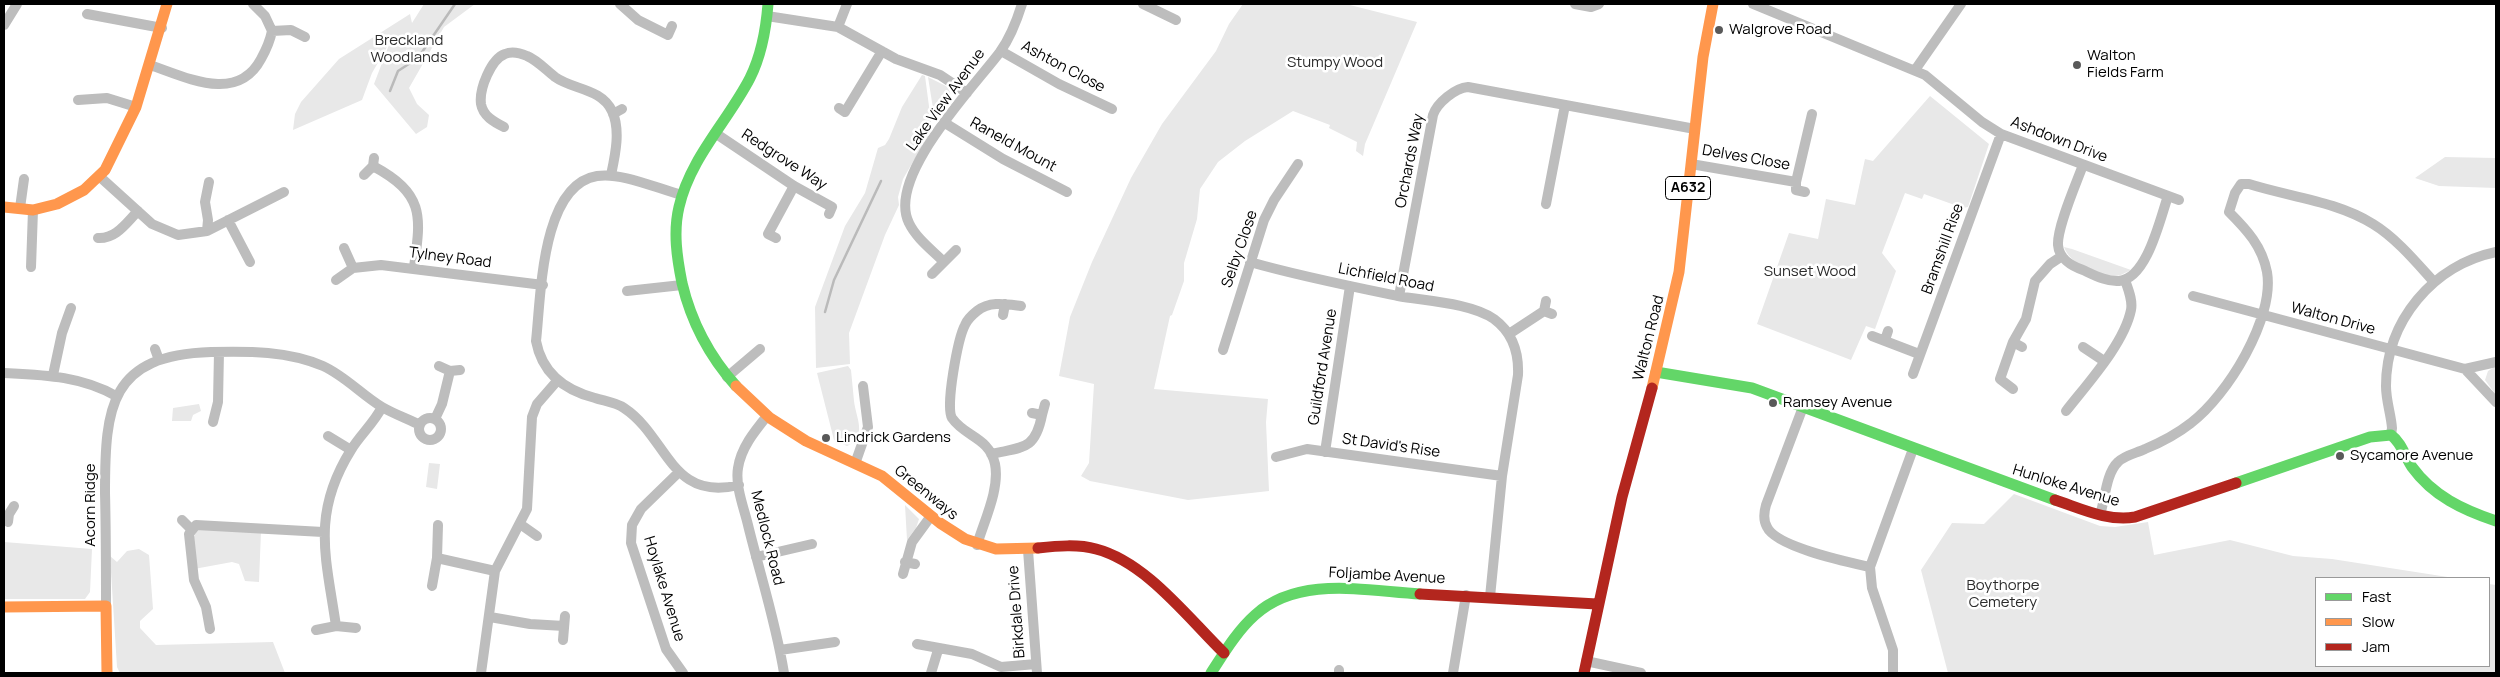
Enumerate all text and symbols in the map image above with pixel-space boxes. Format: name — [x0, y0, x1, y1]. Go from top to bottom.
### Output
place label: Walgrove Road — [1729, 21, 1832, 39]
marker: Walgrove Road — [1713, 24, 1725, 36]
park label: Breckland Woodlands — [370, 32, 448, 67]
street label: Ashton Close — [1018, 37, 1108, 97]
street label: Lake View Avenue — [903, 46, 989, 154]
place label: Walton Fields Farm — [2087, 47, 2164, 82]
park label: Stumpy Wood — [1287, 54, 1383, 72]
marker: Walton Fields Farm — [2071, 59, 2083, 71]
street label: Orchards Way — [1392, 112, 1428, 210]
street label: Ashdown Drive — [2008, 113, 2110, 167]
street label: Raneld Mount — [967, 114, 1059, 176]
street label: Redgrove Way — [738, 126, 830, 194]
street label: Delves Close — [1701, 141, 1791, 175]
road number: A632 — [1666, 177, 1710, 200]
street label: Bramshill Rise — [1918, 201, 1968, 297]
street label: Selby Close — [1218, 208, 1262, 290]
street label: Tylney Road — [408, 244, 492, 272]
street label: Lichfield Road — [1337, 260, 1435, 296]
park label: Sunset Wood — [1764, 263, 1856, 281]
street label: Walton Road — [1630, 294, 1668, 382]
street label: Walton Drive — [2289, 299, 2377, 339]
street label: Guildford Avenue — [1305, 307, 1341, 427]
place label: Ramsey Avenue — [1783, 394, 1892, 412]
marker: Ramsey Avenue — [1767, 397, 1779, 409]
place label: Lindrick Gardens — [836, 429, 951, 447]
street label: St David's Rise — [1341, 430, 1441, 462]
marker: Lindrick Gardens — [820, 432, 832, 444]
place label: Sycamore Avenue — [2350, 447, 2473, 465]
marker: Sycamore Avenue — [2334, 450, 2346, 462]
street label: Hunloke Avenue — [2010, 461, 2122, 511]
street label: Greenways — [890, 462, 962, 524]
street label: Acorn Ridge — [82, 463, 100, 547]
street label: Medlock Road — [747, 489, 787, 587]
street label: Hoylake Avenue — [639, 534, 689, 644]
street label: Foljambe Avenue — [1328, 564, 1446, 588]
street label: Birkdale Drive — [1005, 565, 1029, 659]
park label: Boythorpe Cemetery — [1966, 577, 2040, 612]
legend — [2315, 577, 2490, 667]
text: Fast — [2362, 586, 2391, 607]
text: Slow — [2362, 611, 2395, 632]
text: Jam — [2362, 636, 2390, 657]

